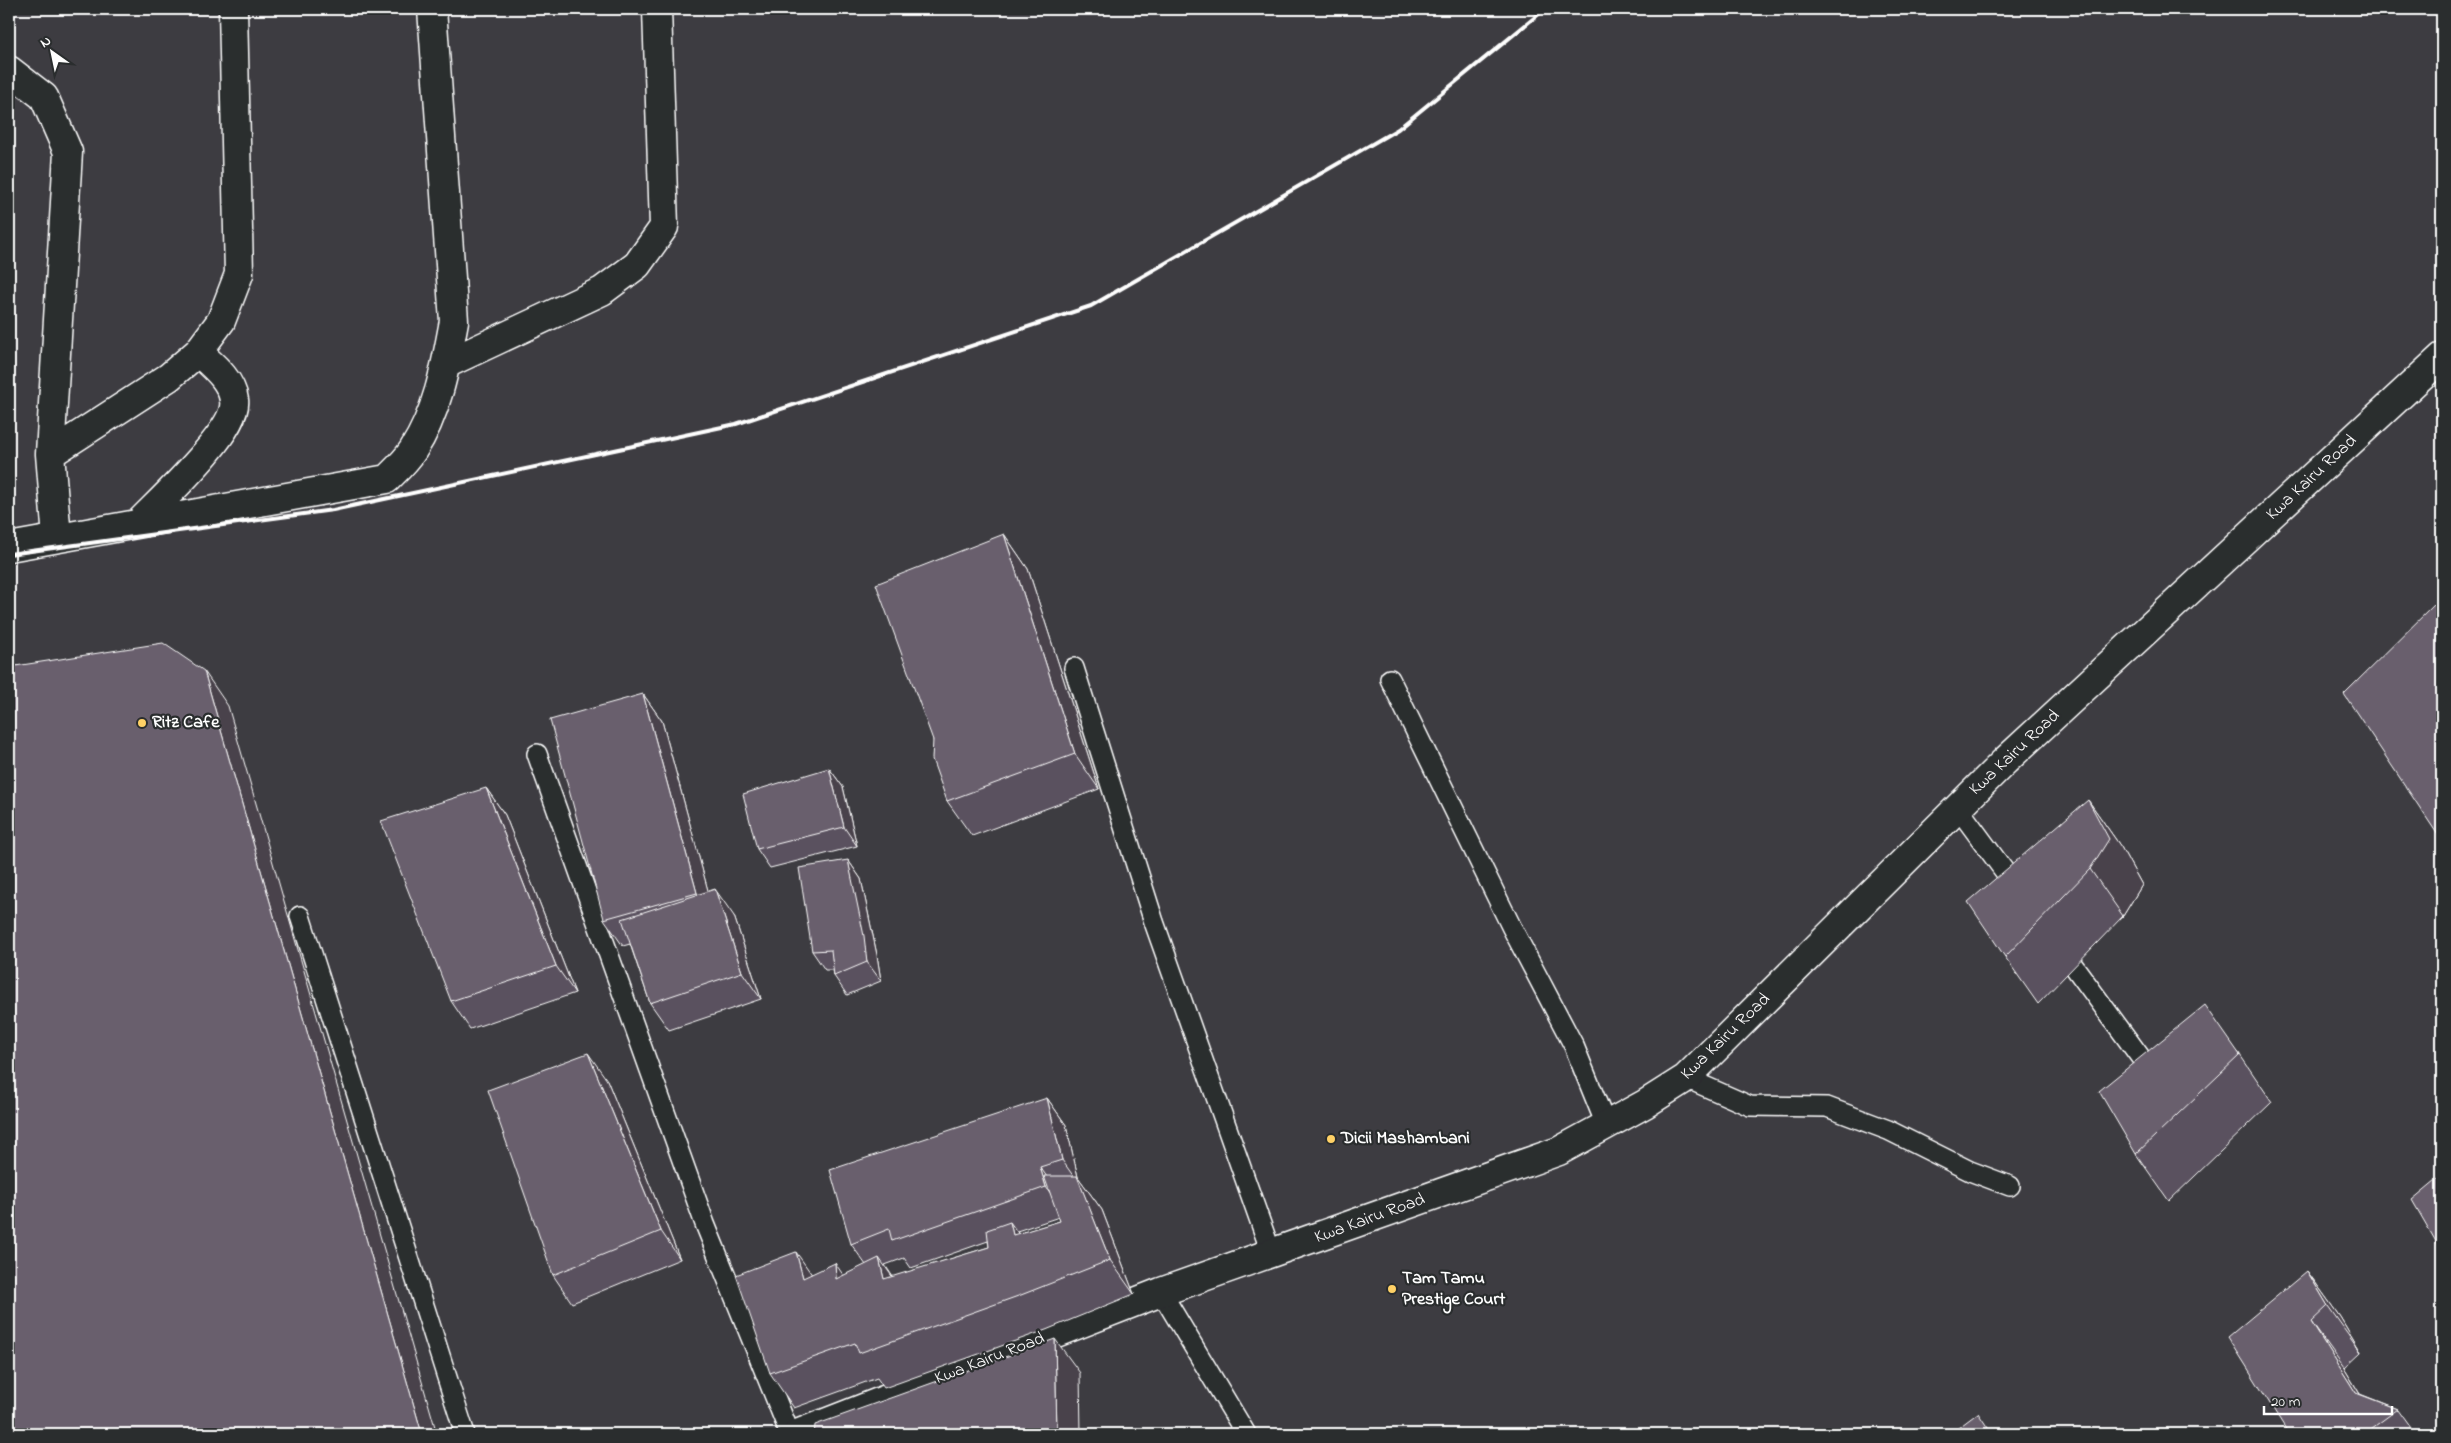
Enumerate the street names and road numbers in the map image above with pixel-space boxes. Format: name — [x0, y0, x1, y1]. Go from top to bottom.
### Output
street label: Kwa Kairu Road — [2261, 429, 2363, 527]
street label: Kwa Kairu Road — [1964, 704, 2066, 802]
street label: Kwa Kairu Road — [1675, 987, 1777, 1087]
street label: Kwa Kairu Road — [1311, 1187, 1429, 1251]
street label: Kwa Kairu Road — [931, 1326, 1049, 1392]

